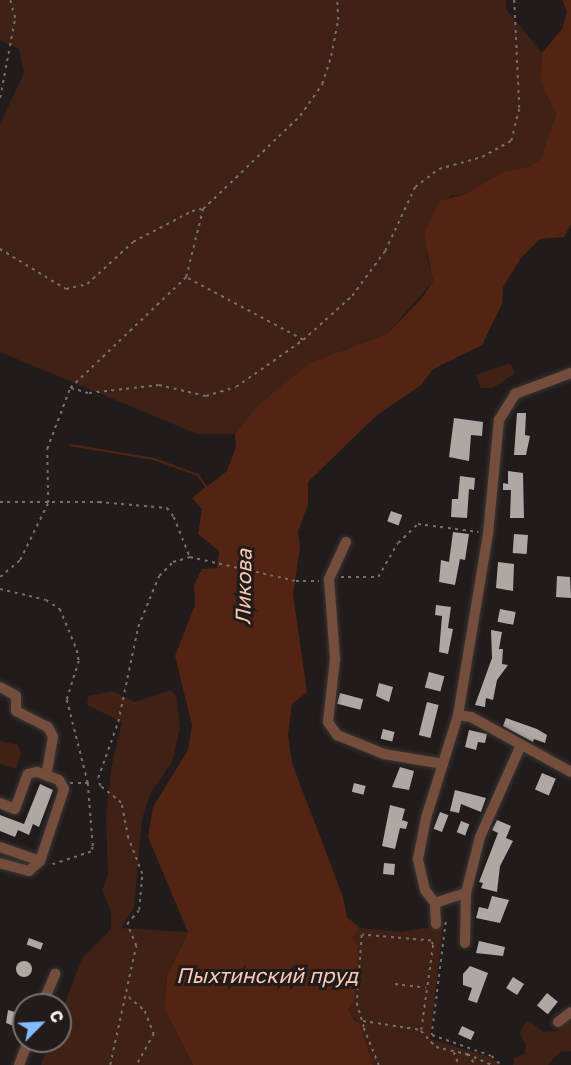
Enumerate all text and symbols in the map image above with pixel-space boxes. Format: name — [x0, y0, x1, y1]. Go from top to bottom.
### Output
water label: Ликова — [230, 549, 256, 625]
water label: Пыхтинский пруд — [176, 962, 358, 988]
north arrow — [12, 993, 72, 1053]
text: С — [45, 1007, 68, 1026]

